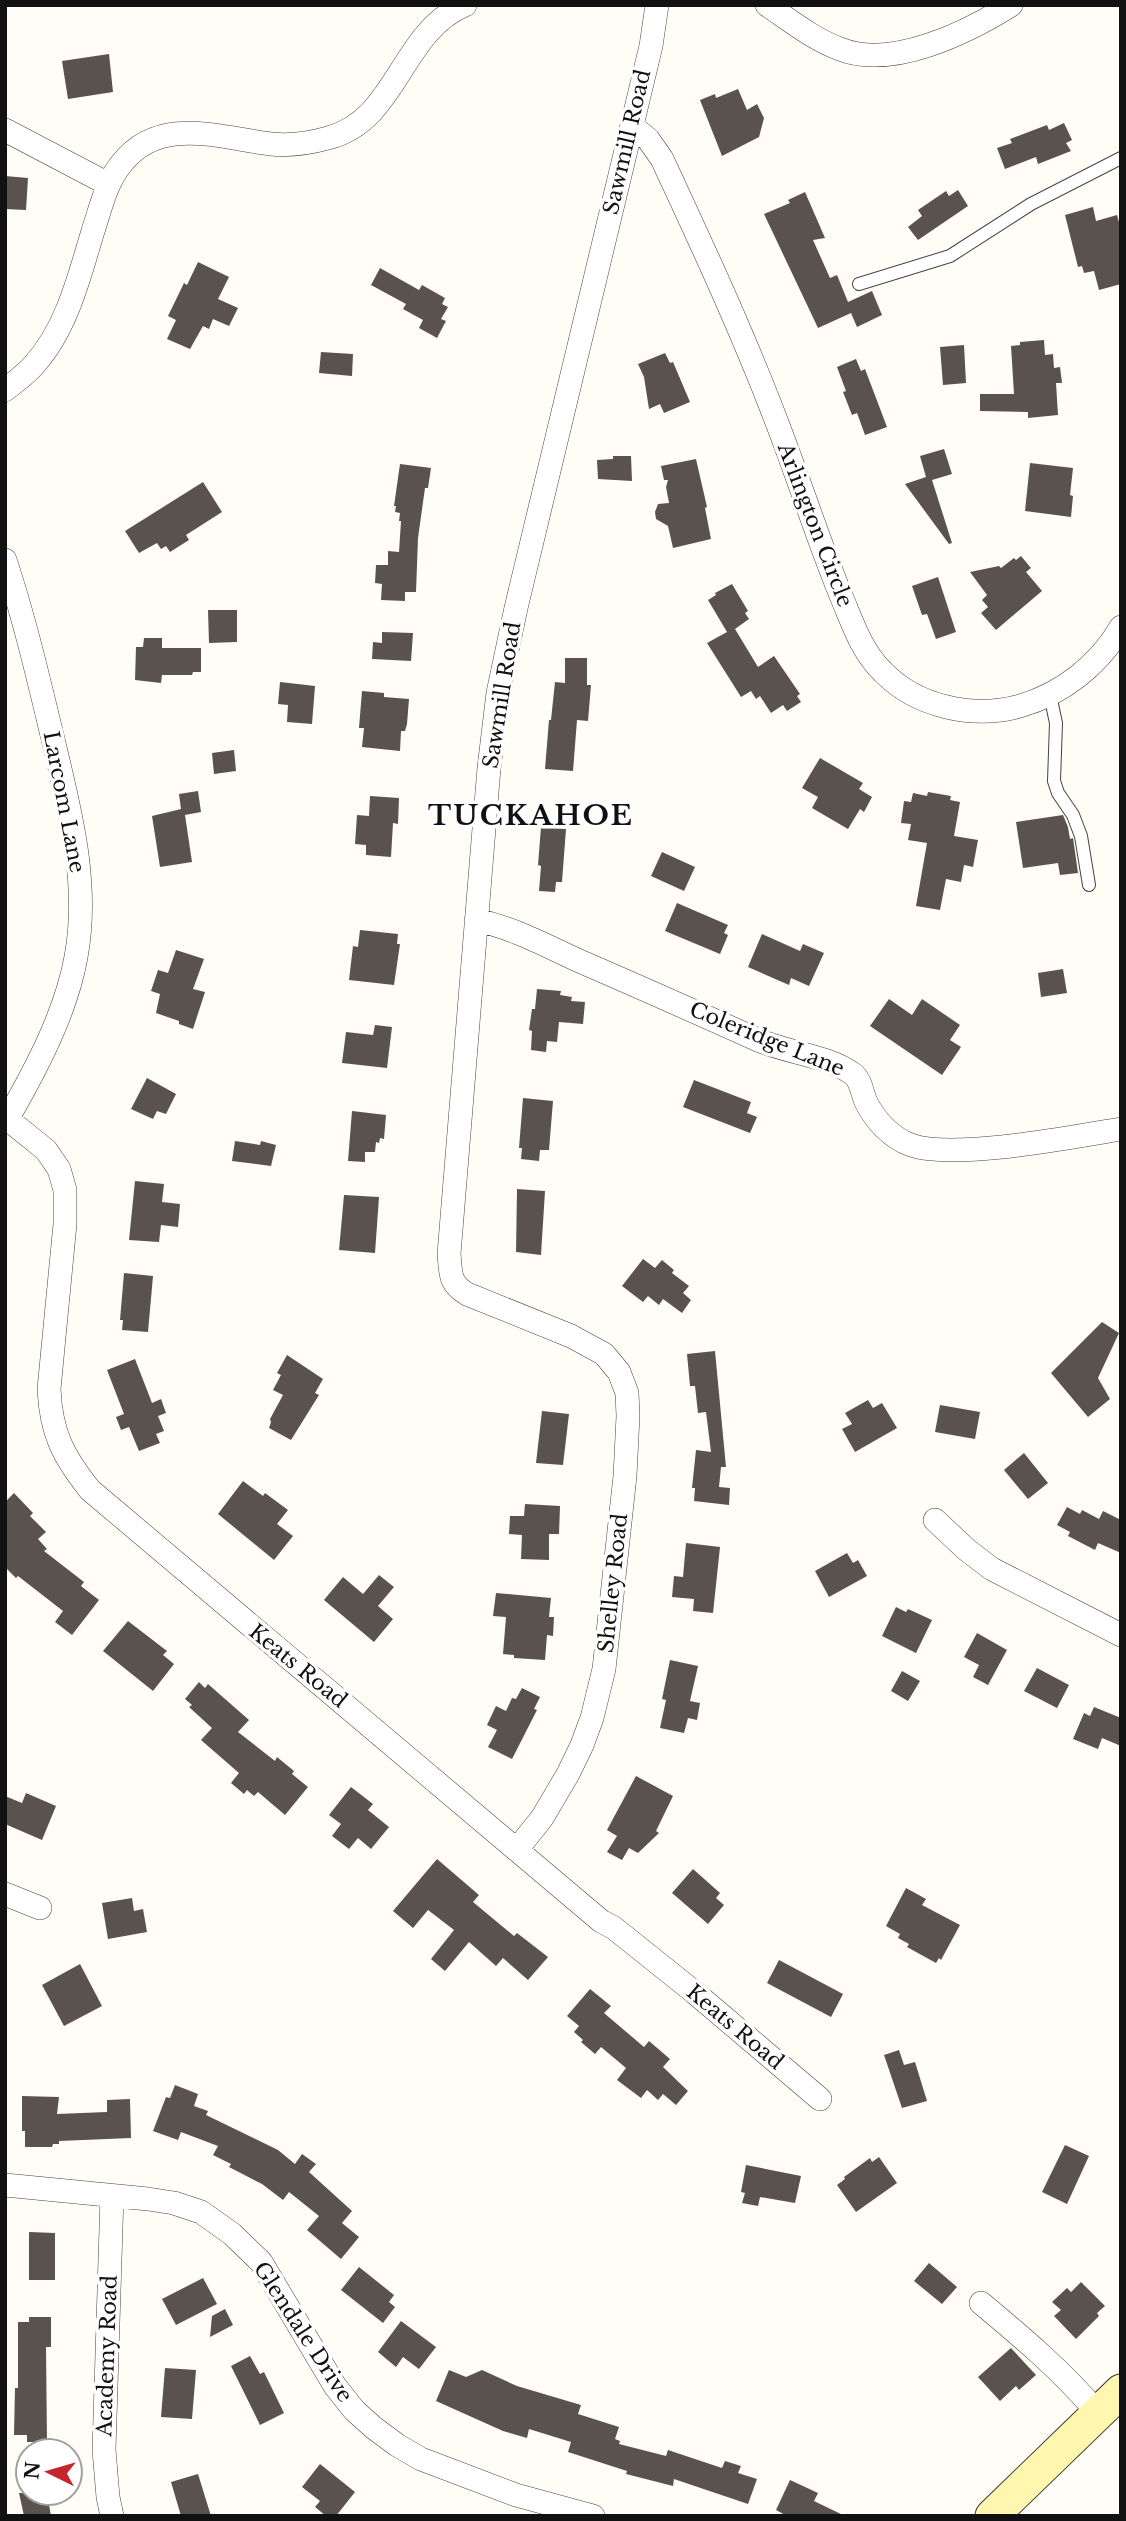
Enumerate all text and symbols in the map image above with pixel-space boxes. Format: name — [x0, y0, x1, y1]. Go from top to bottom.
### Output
street label: Sawmill Road — [598, 67, 656, 217]
street label: Arlington Circle — [771, 438, 858, 611]
street label: Sawmill Road — [478, 620, 526, 770]
street label: Larcom Lane — [38, 729, 90, 875]
district label: TUCKAHOE — [428, 798, 634, 833]
street label: Coleridge Lane — [686, 996, 848, 1082]
street label: Shelley Road — [593, 1512, 633, 1654]
street label: Keats Road — [244, 1618, 352, 1714]
street label: Keats Road — [681, 1979, 789, 2075]
street label: Glendale Drive — [248, 2257, 358, 2407]
street label: Academy Road — [91, 2275, 123, 2438]
north arrow — [14, 2437, 84, 2507]
text: N — [20, 2461, 45, 2480]

